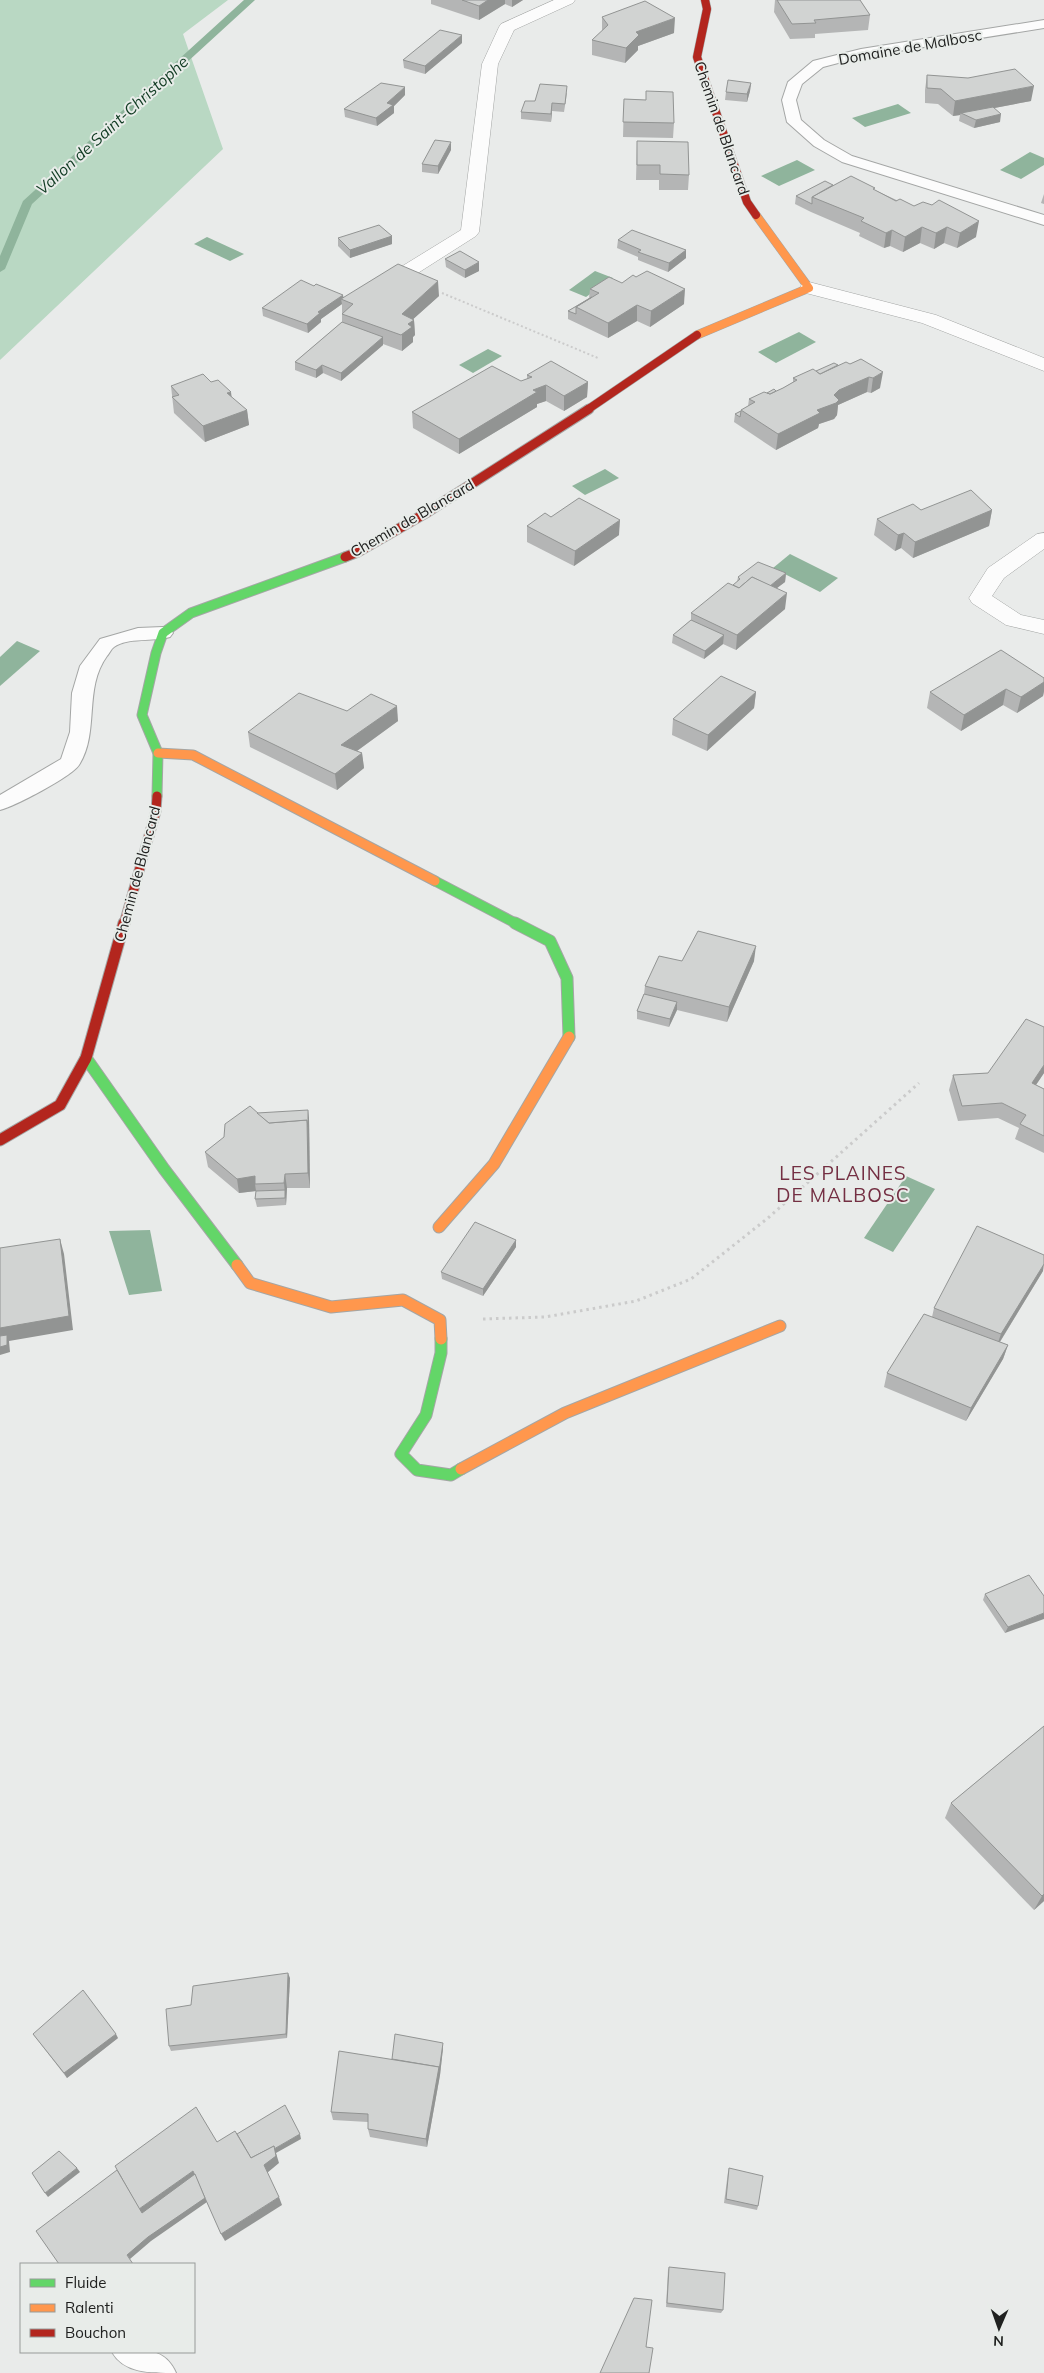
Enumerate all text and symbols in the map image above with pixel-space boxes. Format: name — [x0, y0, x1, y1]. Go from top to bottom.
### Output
street label: Domaine de Malbosc — [837, 25, 983, 69]
water label: Vallon de Saint-Christophe — [32, 51, 192, 199]
street label: Chemin de Blancard — [690, 59, 754, 197]
street label: Chemin de Blancard — [347, 475, 477, 561]
street label: Chemin de Blancard — [110, 804, 164, 944]
district label: LES PLAINES DE MALBOSC — [776, 1161, 910, 1207]
legend — [20, 2263, 195, 2353]
text: Fluide — [65, 2273, 106, 2292]
text: Ralenti — [65, 2298, 114, 2317]
north arrow — [974, 2303, 1024, 2353]
text: Bouchon — [65, 2323, 126, 2342]
text: N — [993, 2332, 1004, 2350]

